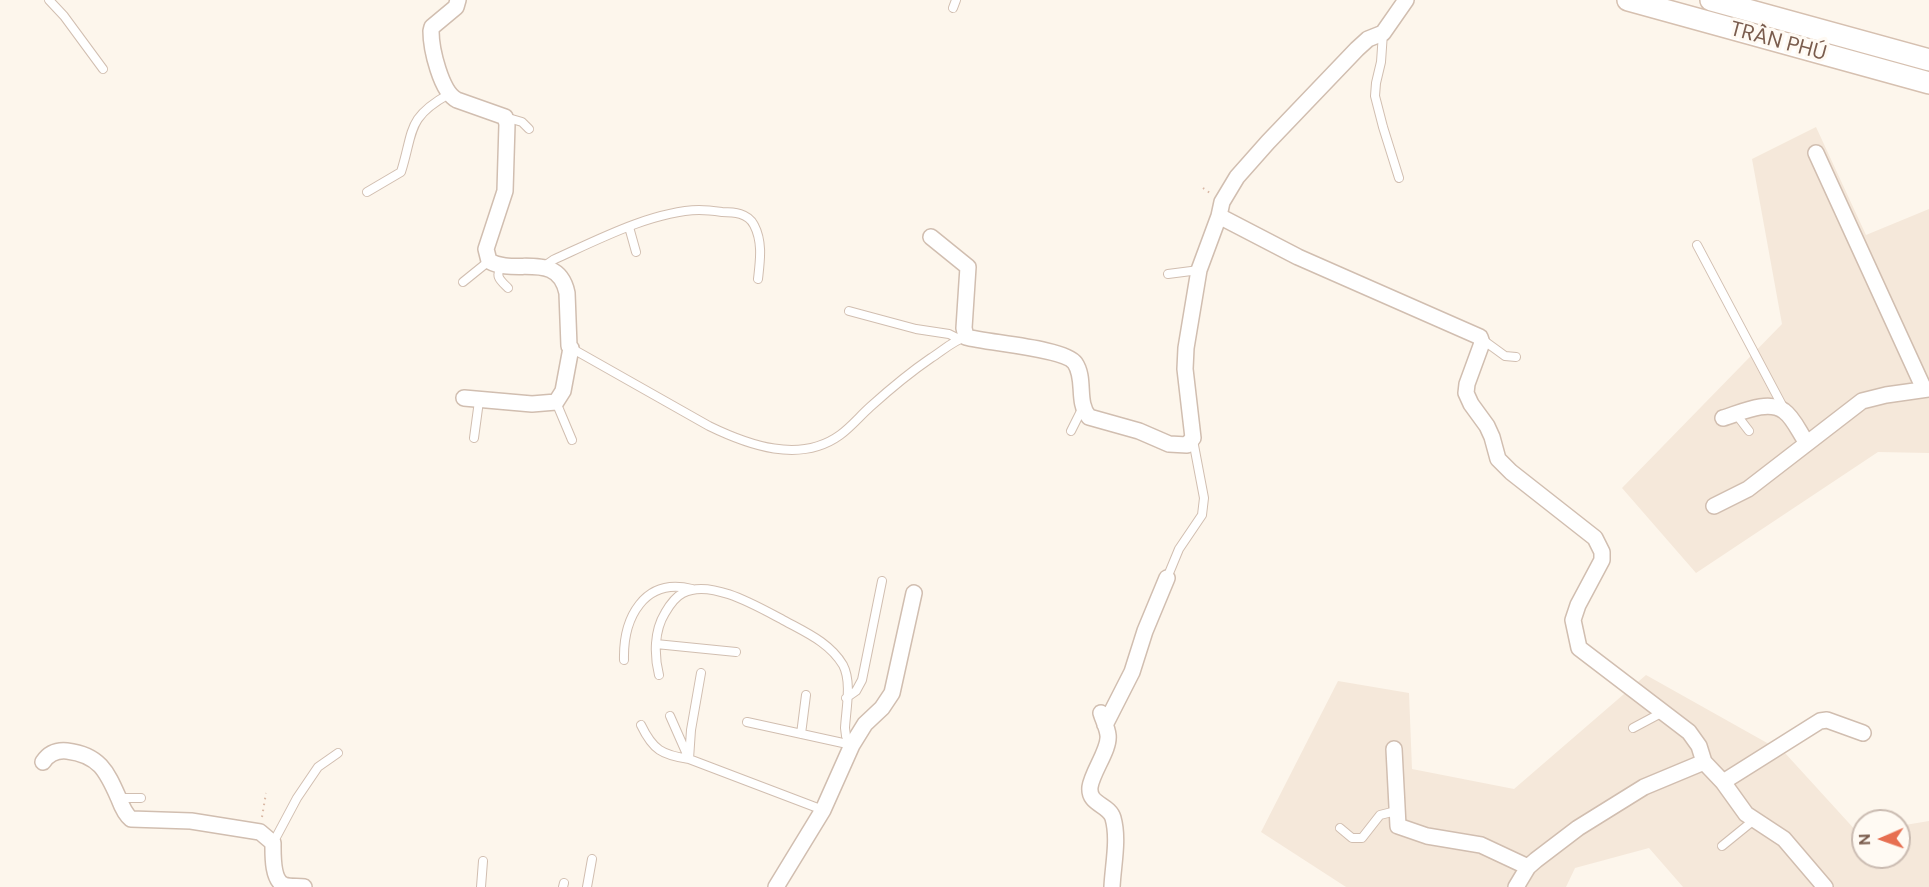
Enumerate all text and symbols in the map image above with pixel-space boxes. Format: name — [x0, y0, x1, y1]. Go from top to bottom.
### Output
street label: TRẦN PHÚ — [1727, 17, 1829, 67]
north arrow — [1851, 809, 1911, 869]
text: N — [1854, 833, 1875, 846]

